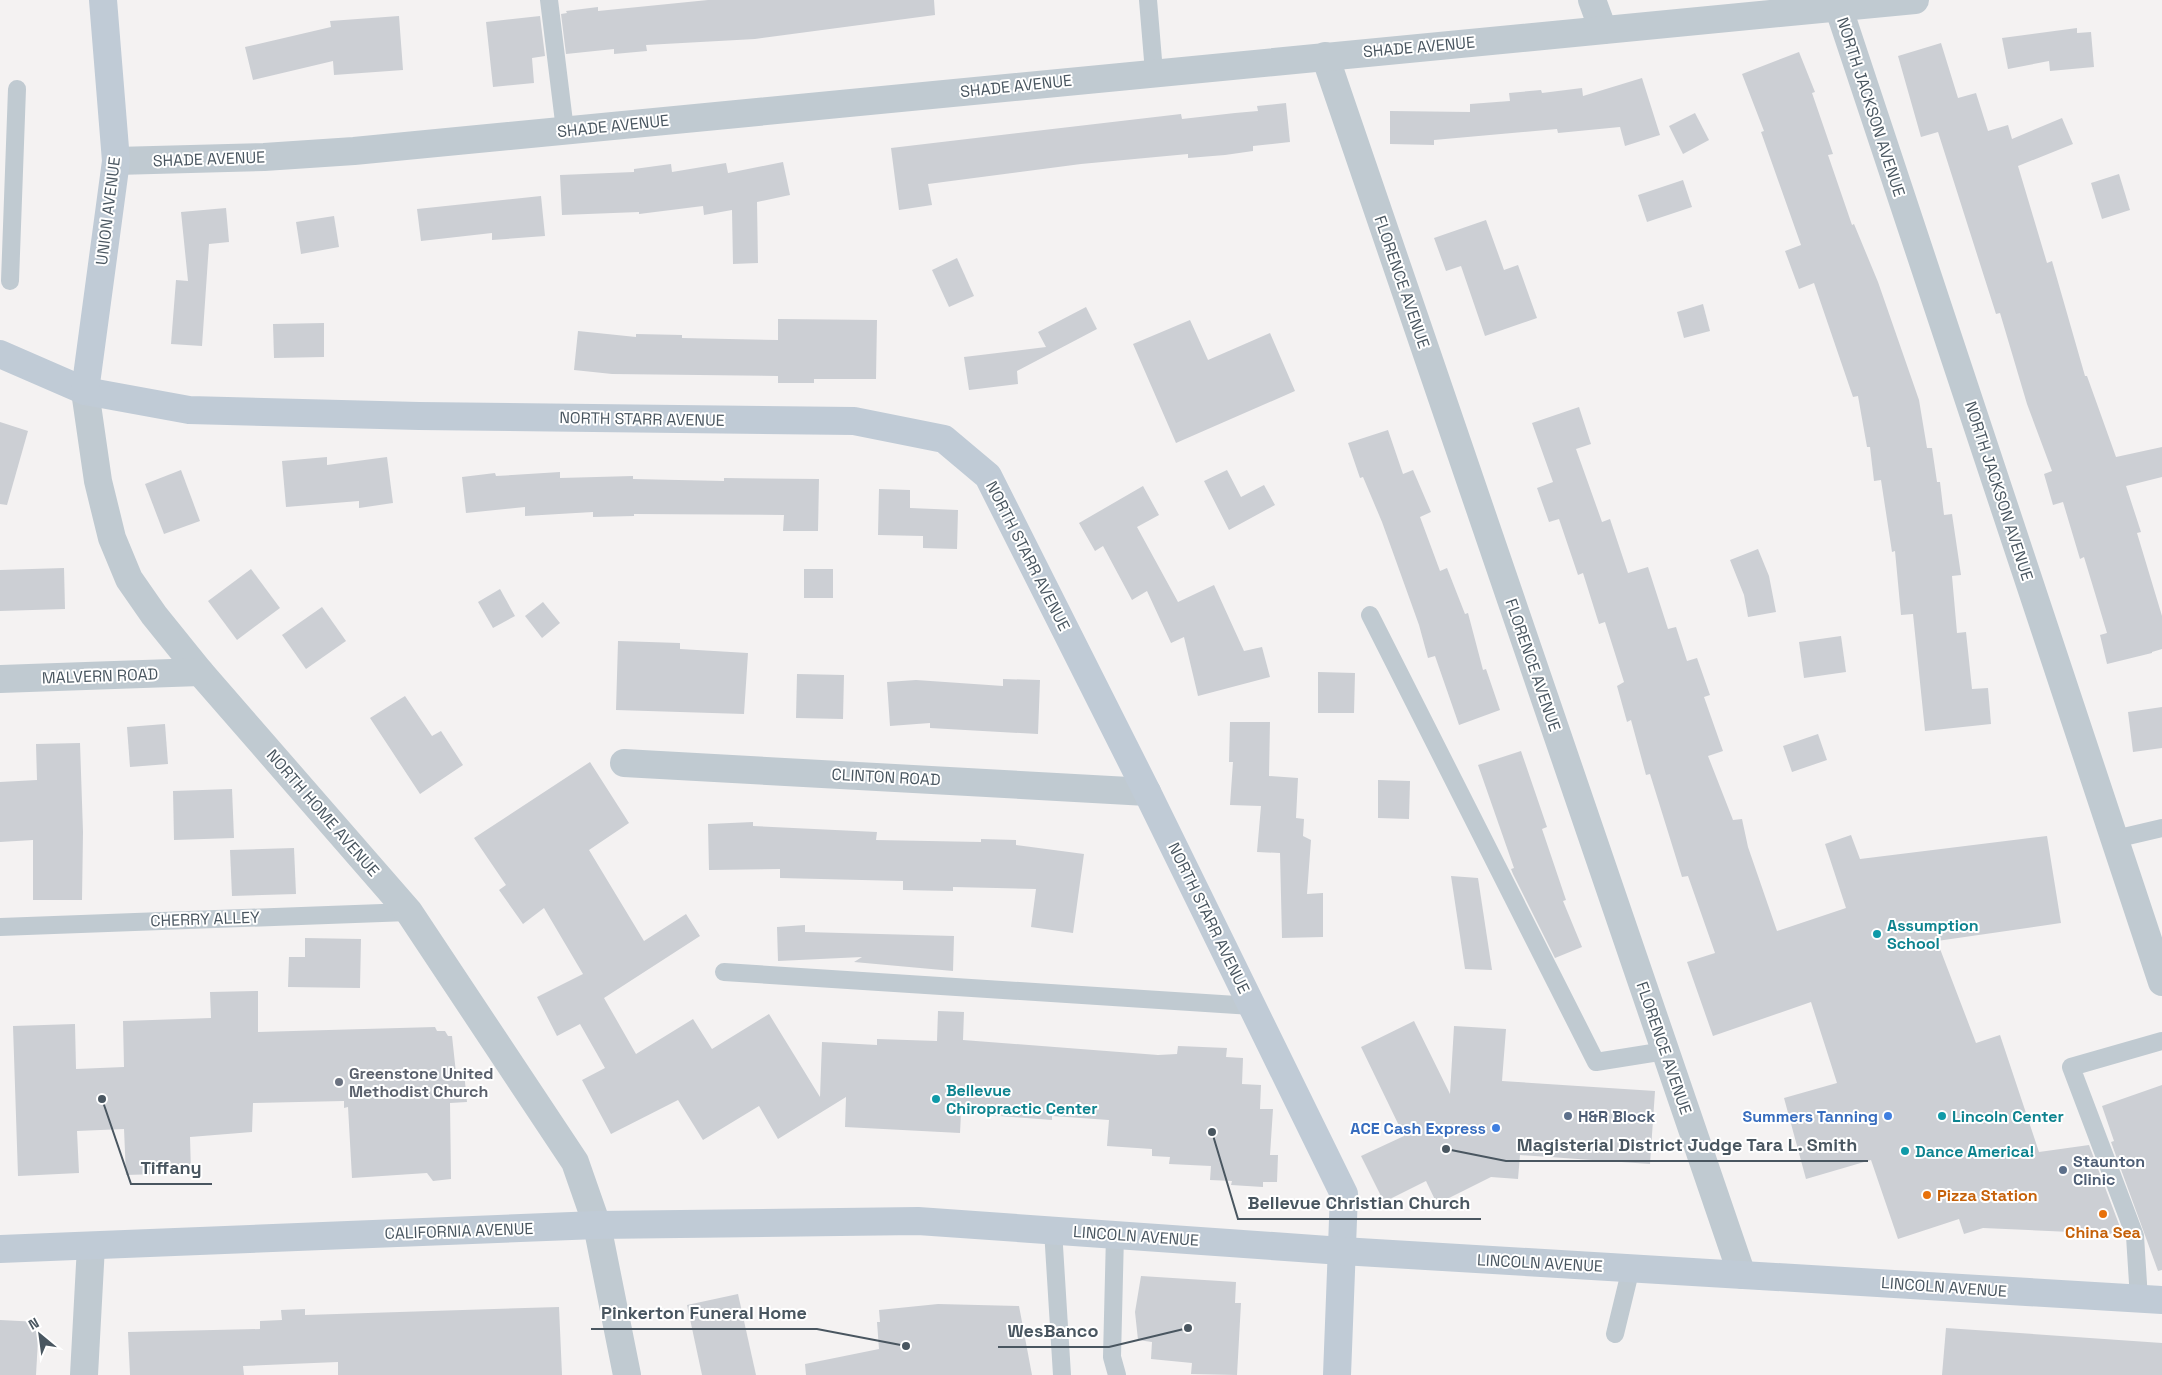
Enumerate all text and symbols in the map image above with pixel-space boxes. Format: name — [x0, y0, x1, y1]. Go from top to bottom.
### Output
street label: NORTH JACKSON AVENUE — [1832, 15, 1910, 199]
street label: SHADE AVENUE — [1362, 32, 1476, 62]
street label: SHADE AVENUE — [959, 70, 1073, 102]
street label: SHADE AVENUE — [556, 110, 670, 142]
street label: SHADE AVENUE — [152, 147, 266, 171]
street label: UNION AVENUE — [91, 156, 125, 266]
street label: FLORENCE AVENUE — [1369, 213, 1435, 351]
street label: NORTH JACKSON AVENUE — [1960, 399, 2038, 583]
street label: NORTH STARR AVENUE — [559, 407, 725, 431]
street label: NORTH STARR AVENUE — [981, 478, 1075, 634]
street label: FLORENCE AVENUE — [1500, 596, 1566, 734]
street label: MALVERN ROAD — [41, 663, 159, 689]
street label: NORTH HOME AVENUE — [262, 745, 384, 881]
street label: CLINTON ROAD — [831, 764, 941, 790]
street label: NORTH STARR AVENUE — [1163, 839, 1255, 997]
street label: CHERRY ALLEY — [150, 907, 260, 931]
place label: Assumption School — [1887, 915, 1979, 954]
marker: Assumption School — [1871, 928, 1883, 940]
street label: FLORENCE AVENUE — [1631, 979, 1697, 1117]
place label: Greenstone United Methodist Church — [349, 1063, 493, 1102]
marker: Greenstone United Methodist Church — [333, 1076, 345, 1088]
place label: Bellevue Chiropractic Center — [946, 1080, 1098, 1119]
marker: Bellevue Chiropractic Center — [930, 1093, 942, 1105]
place label: H&R Block — [1578, 1106, 1655, 1127]
place label: Summers Tanning — [1742, 1106, 1878, 1127]
place label: Lincoln Center — [1952, 1106, 2064, 1127]
marker: H&R Block — [1562, 1110, 1574, 1122]
marker: Summers Tanning — [1882, 1110, 1894, 1122]
marker: Lincoln Center — [1936, 1110, 1948, 1122]
place label: ACE Cash Express — [1350, 1118, 1486, 1139]
marker: ACE Cash Express — [1490, 1122, 1502, 1134]
callout: Magisterial District Judge Tara L. Smith — [1506, 1128, 1868, 1161]
text: Magisterial District Judge Tara L. Smith — [1517, 1133, 1857, 1156]
place label: Dance America! — [1915, 1141, 2034, 1162]
marker: Dance America! — [1899, 1145, 1911, 1157]
callout: Tiffany — [131, 1151, 212, 1184]
place label: Staunton Clinic — [2073, 1151, 2145, 1190]
text: Tiffany — [140, 1156, 202, 1179]
marker: Staunton Clinic — [2057, 1164, 2069, 1176]
place label: Pizza Station — [1937, 1185, 2038, 1206]
callout: Bellevue Christian Church — [1238, 1186, 1481, 1219]
marker: Pizza Station — [1921, 1189, 1933, 1201]
text: Bellevue Christian Church — [1248, 1191, 1470, 1214]
marker: China Sea — [2097, 1208, 2109, 1220]
street label: CALIFORNIA AVENUE — [384, 1218, 534, 1244]
street label: LINCOLN AVENUE — [1072, 1221, 1200, 1251]
place label: China Sea — [2065, 1222, 2141, 1243]
street label: LINCOLN AVENUE — [1477, 1249, 1603, 1277]
street label: LINCOLN AVENUE — [1880, 1272, 2008, 1302]
callout: Pinkerton Funeral Home — [591, 1296, 817, 1329]
text: Pinkerton Funeral Home — [601, 1301, 807, 1324]
north arrow — [15, 1310, 65, 1360]
text: N — [25, 1313, 42, 1334]
callout: WesBanco — [998, 1314, 1109, 1347]
text: WesBanco — [1008, 1319, 1098, 1342]

